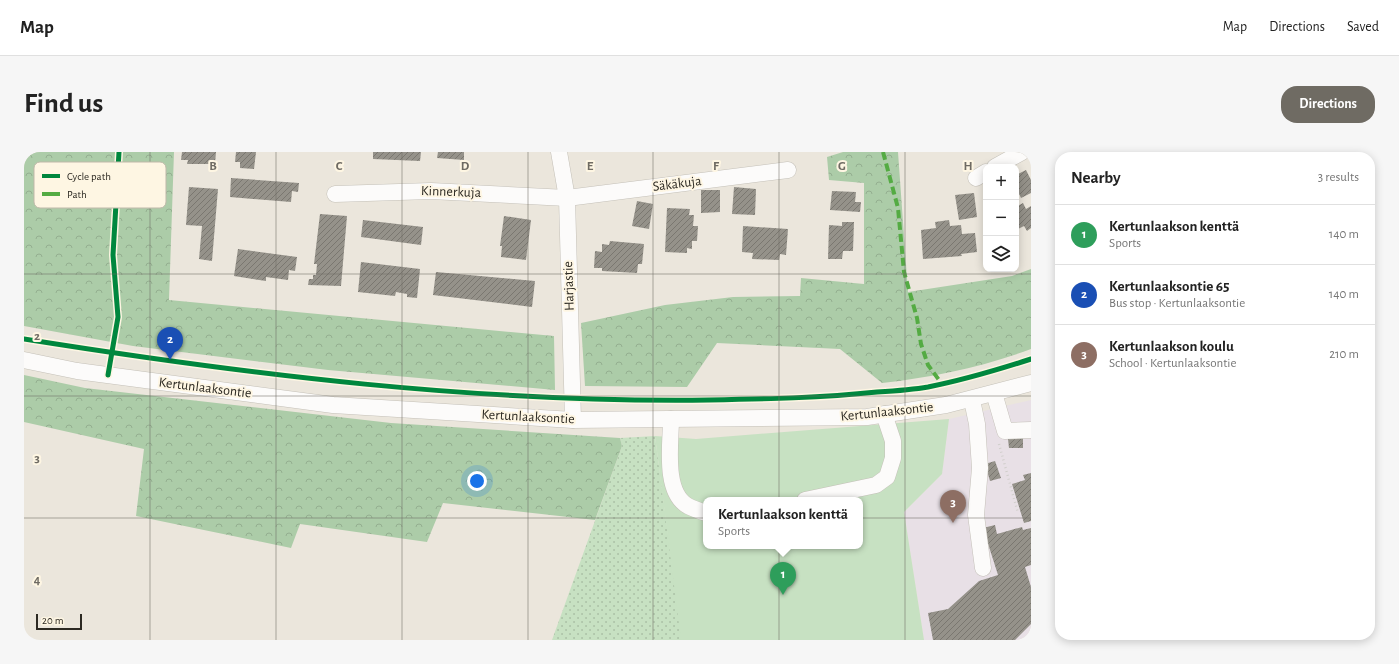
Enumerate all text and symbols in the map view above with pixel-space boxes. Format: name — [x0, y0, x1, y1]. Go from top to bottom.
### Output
text: Map — [20, 18, 54, 37]
text: Map — [1223, 20, 1247, 34]
text: Directions — [1269, 20, 1325, 34]
text: Saved — [1347, 20, 1379, 34]
button: Directions — [1281, 86, 1375, 123]
text: Find us — [24, 90, 103, 118]
text: B — [209, 160, 217, 173]
text: C — [336, 160, 343, 173]
text: D — [461, 160, 470, 173]
text: E — [587, 160, 594, 173]
text: F — [713, 160, 720, 173]
text: G — [838, 160, 846, 173]
text: H — [963, 160, 973, 173]
legend — [34, 162, 166, 208]
map controls — [983, 164, 1019, 272]
button: + — [983, 164, 1019, 200]
text: Nearby — [1071, 169, 1121, 186]
text: Cycle path — [67, 171, 111, 182]
text: 3 results — [1318, 171, 1359, 184]
street label: Säkäkuja — [652, 174, 703, 194]
street label: Kinnerkuja — [421, 184, 482, 200]
text: Path — [67, 189, 87, 200]
button: − — [983, 200, 1019, 236]
text: Kertunlaakson kenttä — [1109, 219, 1239, 234]
text: 1 — [1082, 228, 1086, 241]
text: 140 m — [1329, 228, 1359, 241]
button: layers — [983, 236, 1019, 272]
text: Sports — [1109, 237, 1141, 250]
street label: Harjastie — [561, 261, 577, 311]
text: Kertunlaaksontie 65 — [1109, 279, 1229, 294]
text: 2 — [1081, 288, 1087, 301]
text: 140 m — [1329, 288, 1359, 301]
text: Bus stop · Kertunlaaksontie — [1109, 297, 1245, 310]
pin: 2 — [157, 327, 183, 360]
text: 2 — [34, 330, 40, 343]
text: Kertunlaakson koulu — [1109, 339, 1234, 354]
text: 3 — [1081, 348, 1087, 361]
text: 210 m — [1329, 348, 1359, 361]
text: School · Kertunlaaksontie — [1109, 357, 1236, 370]
street label: Kertunlaaksontie — [158, 375, 252, 401]
street label: Kertunlaaksontie — [840, 400, 934, 424]
street label: Kertunlaaksontie — [481, 408, 575, 426]
text: 3 — [34, 452, 40, 465]
your location — [467, 471, 487, 491]
pin: 3 — [940, 490, 966, 523]
popup — [703, 497, 863, 549]
text: Kertunlaakson kenttä — [718, 507, 848, 522]
text: Sports — [718, 525, 750, 538]
pin: 1 — [770, 562, 796, 595]
text: 4 — [34, 574, 41, 587]
scale bar — [36, 612, 82, 631]
text: 20 m — [42, 615, 63, 626]

